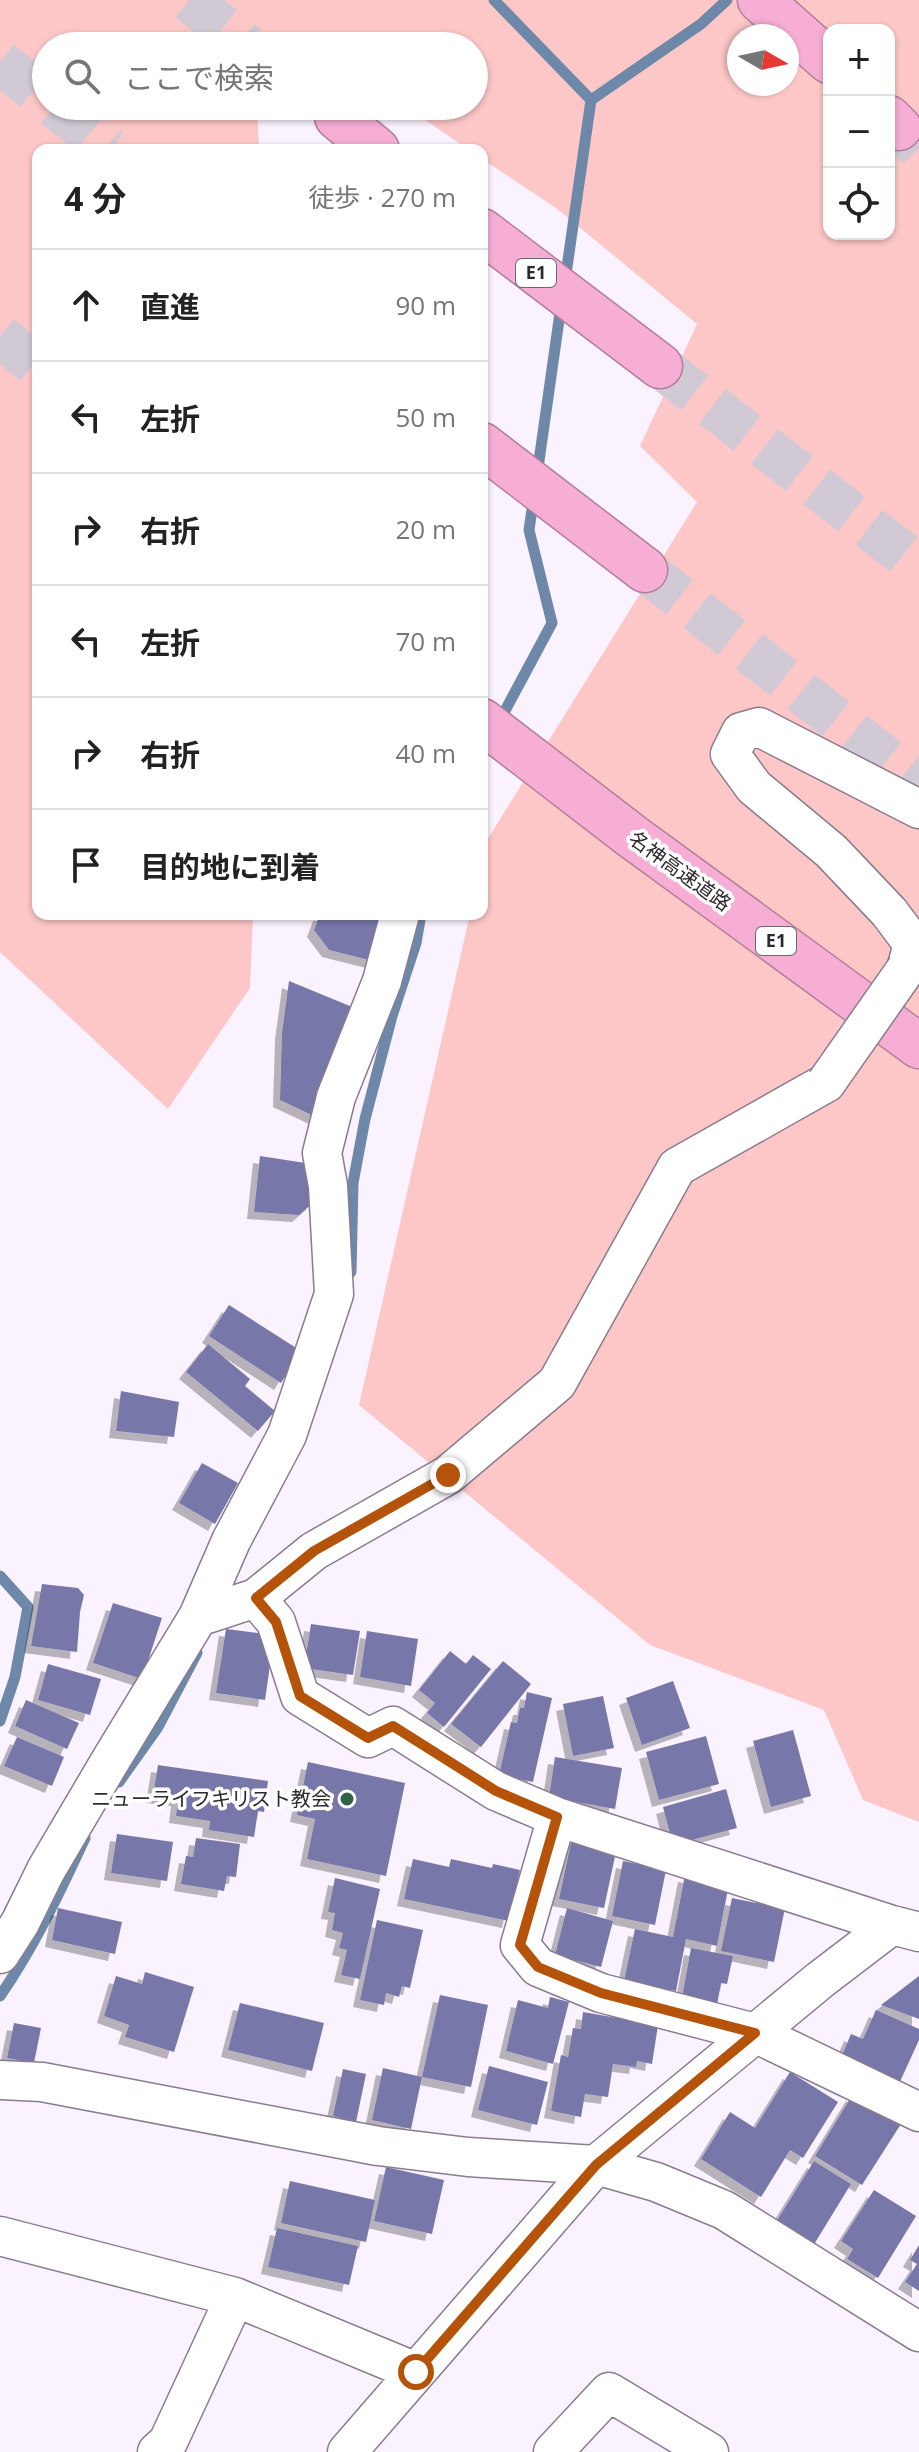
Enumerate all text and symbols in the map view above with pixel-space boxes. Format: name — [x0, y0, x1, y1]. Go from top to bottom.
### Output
north arrow — [727, 24, 799, 96]
map controls — [823, 24, 895, 240]
button: + — [823, 24, 895, 96]
search box — [32, 32, 488, 120]
icon: search — [60, 54, 104, 98]
text: ここで検索 — [124, 57, 274, 98]
button: − — [823, 96, 895, 168]
button: locate — [823, 168, 895, 240]
text: 4 分 — [64, 175, 126, 221]
text: 徒歩 · 270 m — [308, 179, 456, 215]
road number: E1 — [516, 259, 556, 287]
icon: ahead — [64, 283, 108, 327]
text: 直進 — [140, 286, 200, 327]
text: 90 m — [395, 287, 456, 323]
icon: left — [64, 395, 108, 439]
text: 左折 — [140, 398, 200, 439]
text: 50 m — [395, 399, 456, 435]
icon: right — [64, 507, 108, 551]
text: 右折 — [140, 510, 200, 551]
text: 20 m — [395, 511, 456, 547]
icon: left — [64, 619, 108, 663]
text: 左折 — [140, 622, 200, 663]
text: 70 m — [395, 623, 456, 659]
icon: right — [64, 731, 108, 775]
text: 右折 — [140, 734, 200, 775]
text: 40 m — [395, 735, 456, 771]
street label: 名神高速道路 — [624, 824, 737, 917]
icon: arrive — [64, 843, 108, 887]
text: 目的地に到着 — [140, 846, 320, 887]
road number: E1 — [756, 927, 796, 955]
route end — [430, 1457, 466, 1493]
place label: ニューライフキリスト教会 — [91, 1785, 331, 1812]
marker: ニューライフキリスト教会 — [338, 1790, 356, 1808]
route start — [398, 2354, 434, 2390]

